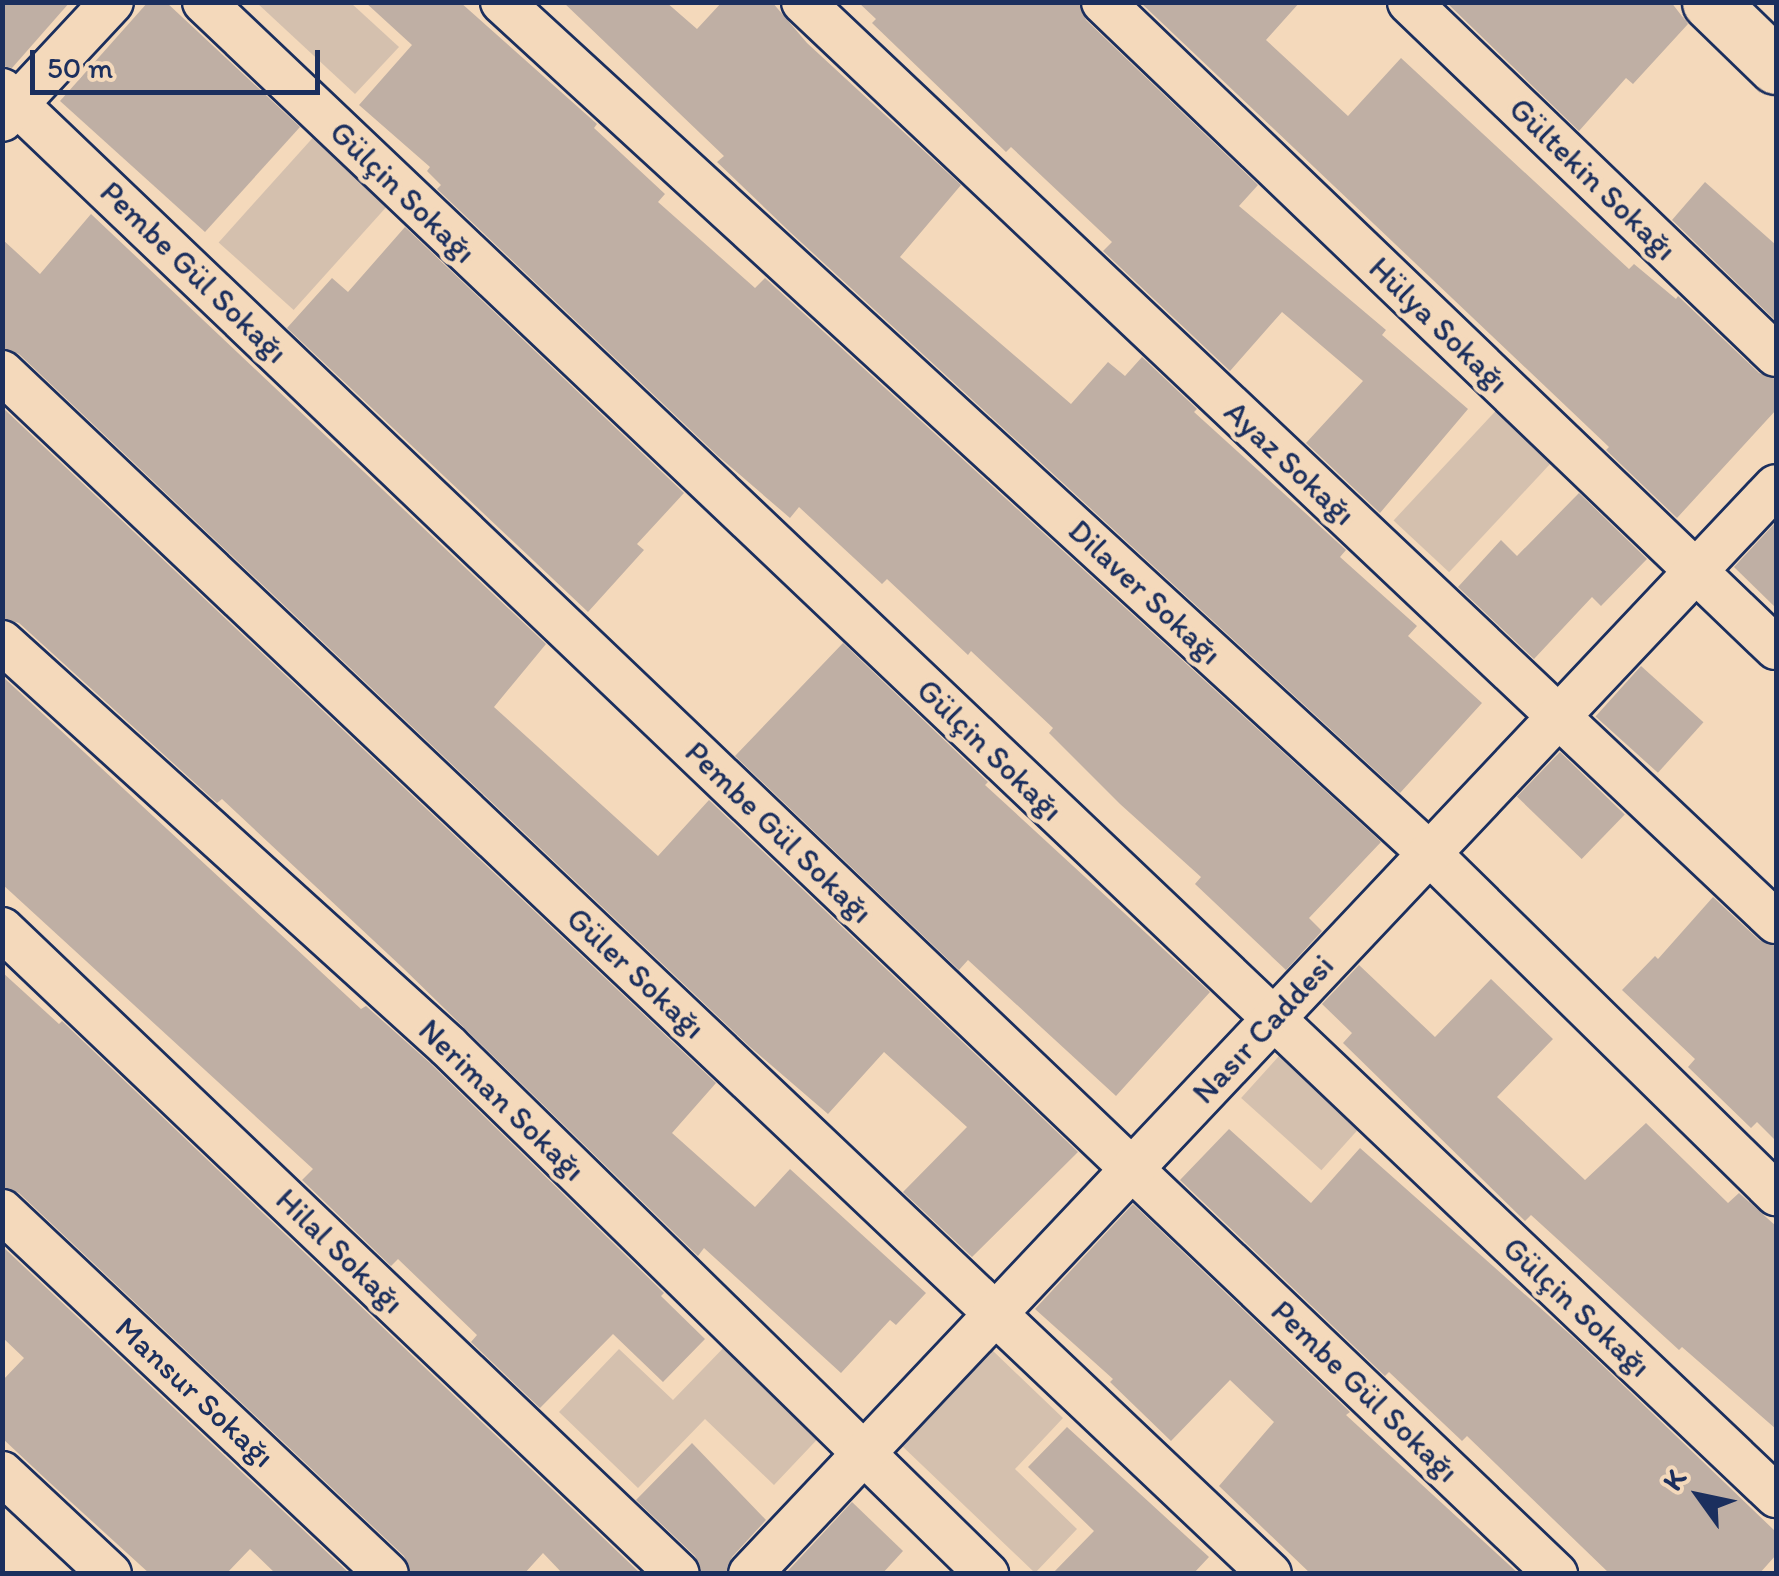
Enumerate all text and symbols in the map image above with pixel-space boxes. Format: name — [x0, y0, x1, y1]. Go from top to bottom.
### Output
scale bar — [35, 30, 325, 92]
text: 50 m — [47, 49, 113, 86]
street label: Gültekin Sokağı — [1501, 90, 1685, 268]
street label: Gülçin Sokağı — [322, 113, 484, 271]
street label: Pembe Gül Sokağı — [92, 173, 296, 371]
street label: Hülya Sokağı — [1361, 249, 1517, 401]
street label: Ayaz Sokağı — [1217, 393, 1363, 533]
street label: Dilaver Sokağı — [1060, 511, 1230, 673]
street label: Gülçin Sokağı — [909, 671, 1071, 829]
street label: Pembe Gül Sokağı — [677, 733, 881, 931]
street label: Güler Sokağı — [559, 899, 713, 1047]
street label: Nasır Caddesi — [1184, 946, 1342, 1112]
street label: Neriman Sokağı — [411, 1011, 593, 1189]
street label: Hilal Sokağı — [268, 1181, 412, 1321]
street label: Gülçin Sokağı — [1495, 1229, 1659, 1385]
street label: Pembe Gül Sokağı — [1263, 1292, 1467, 1490]
street label: Mansur Sokağı — [108, 1309, 282, 1475]
north arrow — [1649, 1446, 1749, 1546]
text: K — [1655, 1463, 1693, 1496]

